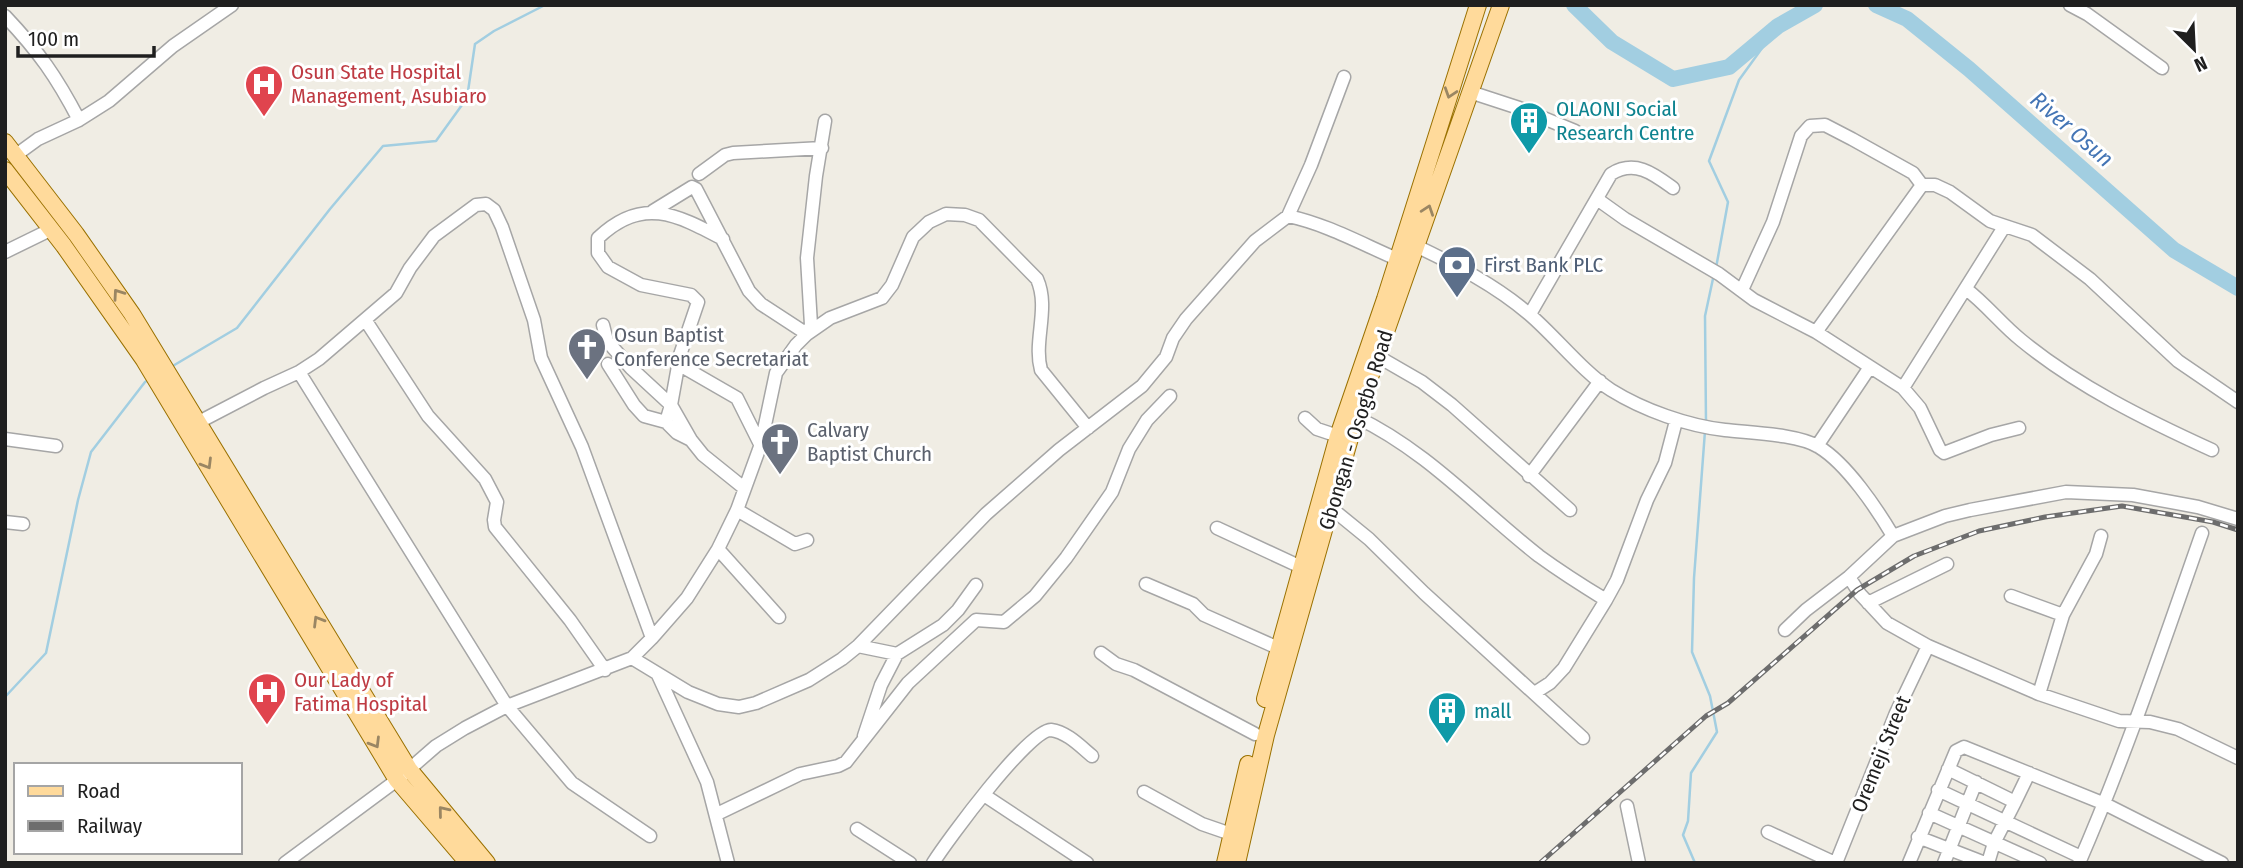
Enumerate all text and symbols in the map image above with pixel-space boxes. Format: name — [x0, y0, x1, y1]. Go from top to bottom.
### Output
scale bar — [18, 14, 154, 58]
north arrow — [2159, 14, 2229, 84]
text: 100 m — [28, 26, 79, 52]
text: N — [2191, 51, 2211, 77]
place label: Osun State Hospital Management, Asubiaro — [291, 59, 487, 109]
hospital icon: Osun State Hospital Management, Asubiaro — [243, 63, 285, 118]
water label: River Osun — [2025, 85, 2119, 173]
one-way arrow — [1443, 87, 1458, 99]
place label: OLAONI Social Research Centre — [1556, 96, 1694, 146]
building icon: OLAONI Social Research Centre — [1508, 100, 1550, 155]
one-way arrow — [1420, 205, 1434, 217]
bank icon: First Bank PLC — [1436, 244, 1478, 299]
place label: First Bank PLC — [1484, 252, 1604, 278]
one-way arrow — [113, 289, 126, 302]
place label: Osun Baptist Conference Secretariat — [614, 322, 809, 372]
church icon: Osun Baptist Conference Secretariat — [566, 326, 608, 381]
street label: Gbongan - Osogbo Road — [1313, 327, 1399, 533]
place label: Calvary Baptist Church — [807, 417, 932, 467]
church icon: Calvary Baptist Church — [759, 421, 801, 476]
one-way arrow — [198, 457, 211, 470]
one-way arrow — [313, 616, 326, 629]
place label: Our Lady of Fatima Hospital — [294, 667, 428, 717]
hospital icon: Our Lady of Fatima Hospital — [246, 671, 288, 726]
building icon: mall — [1426, 690, 1468, 745]
street label: Oremeji Street — [1846, 692, 1916, 816]
place label: mall — [1474, 698, 1512, 724]
one-way arrow — [366, 735, 379, 748]
legend — [14, 763, 242, 854]
text: Road — [77, 778, 121, 804]
one-way arrow — [439, 807, 451, 820]
text: Railway — [77, 813, 143, 839]

